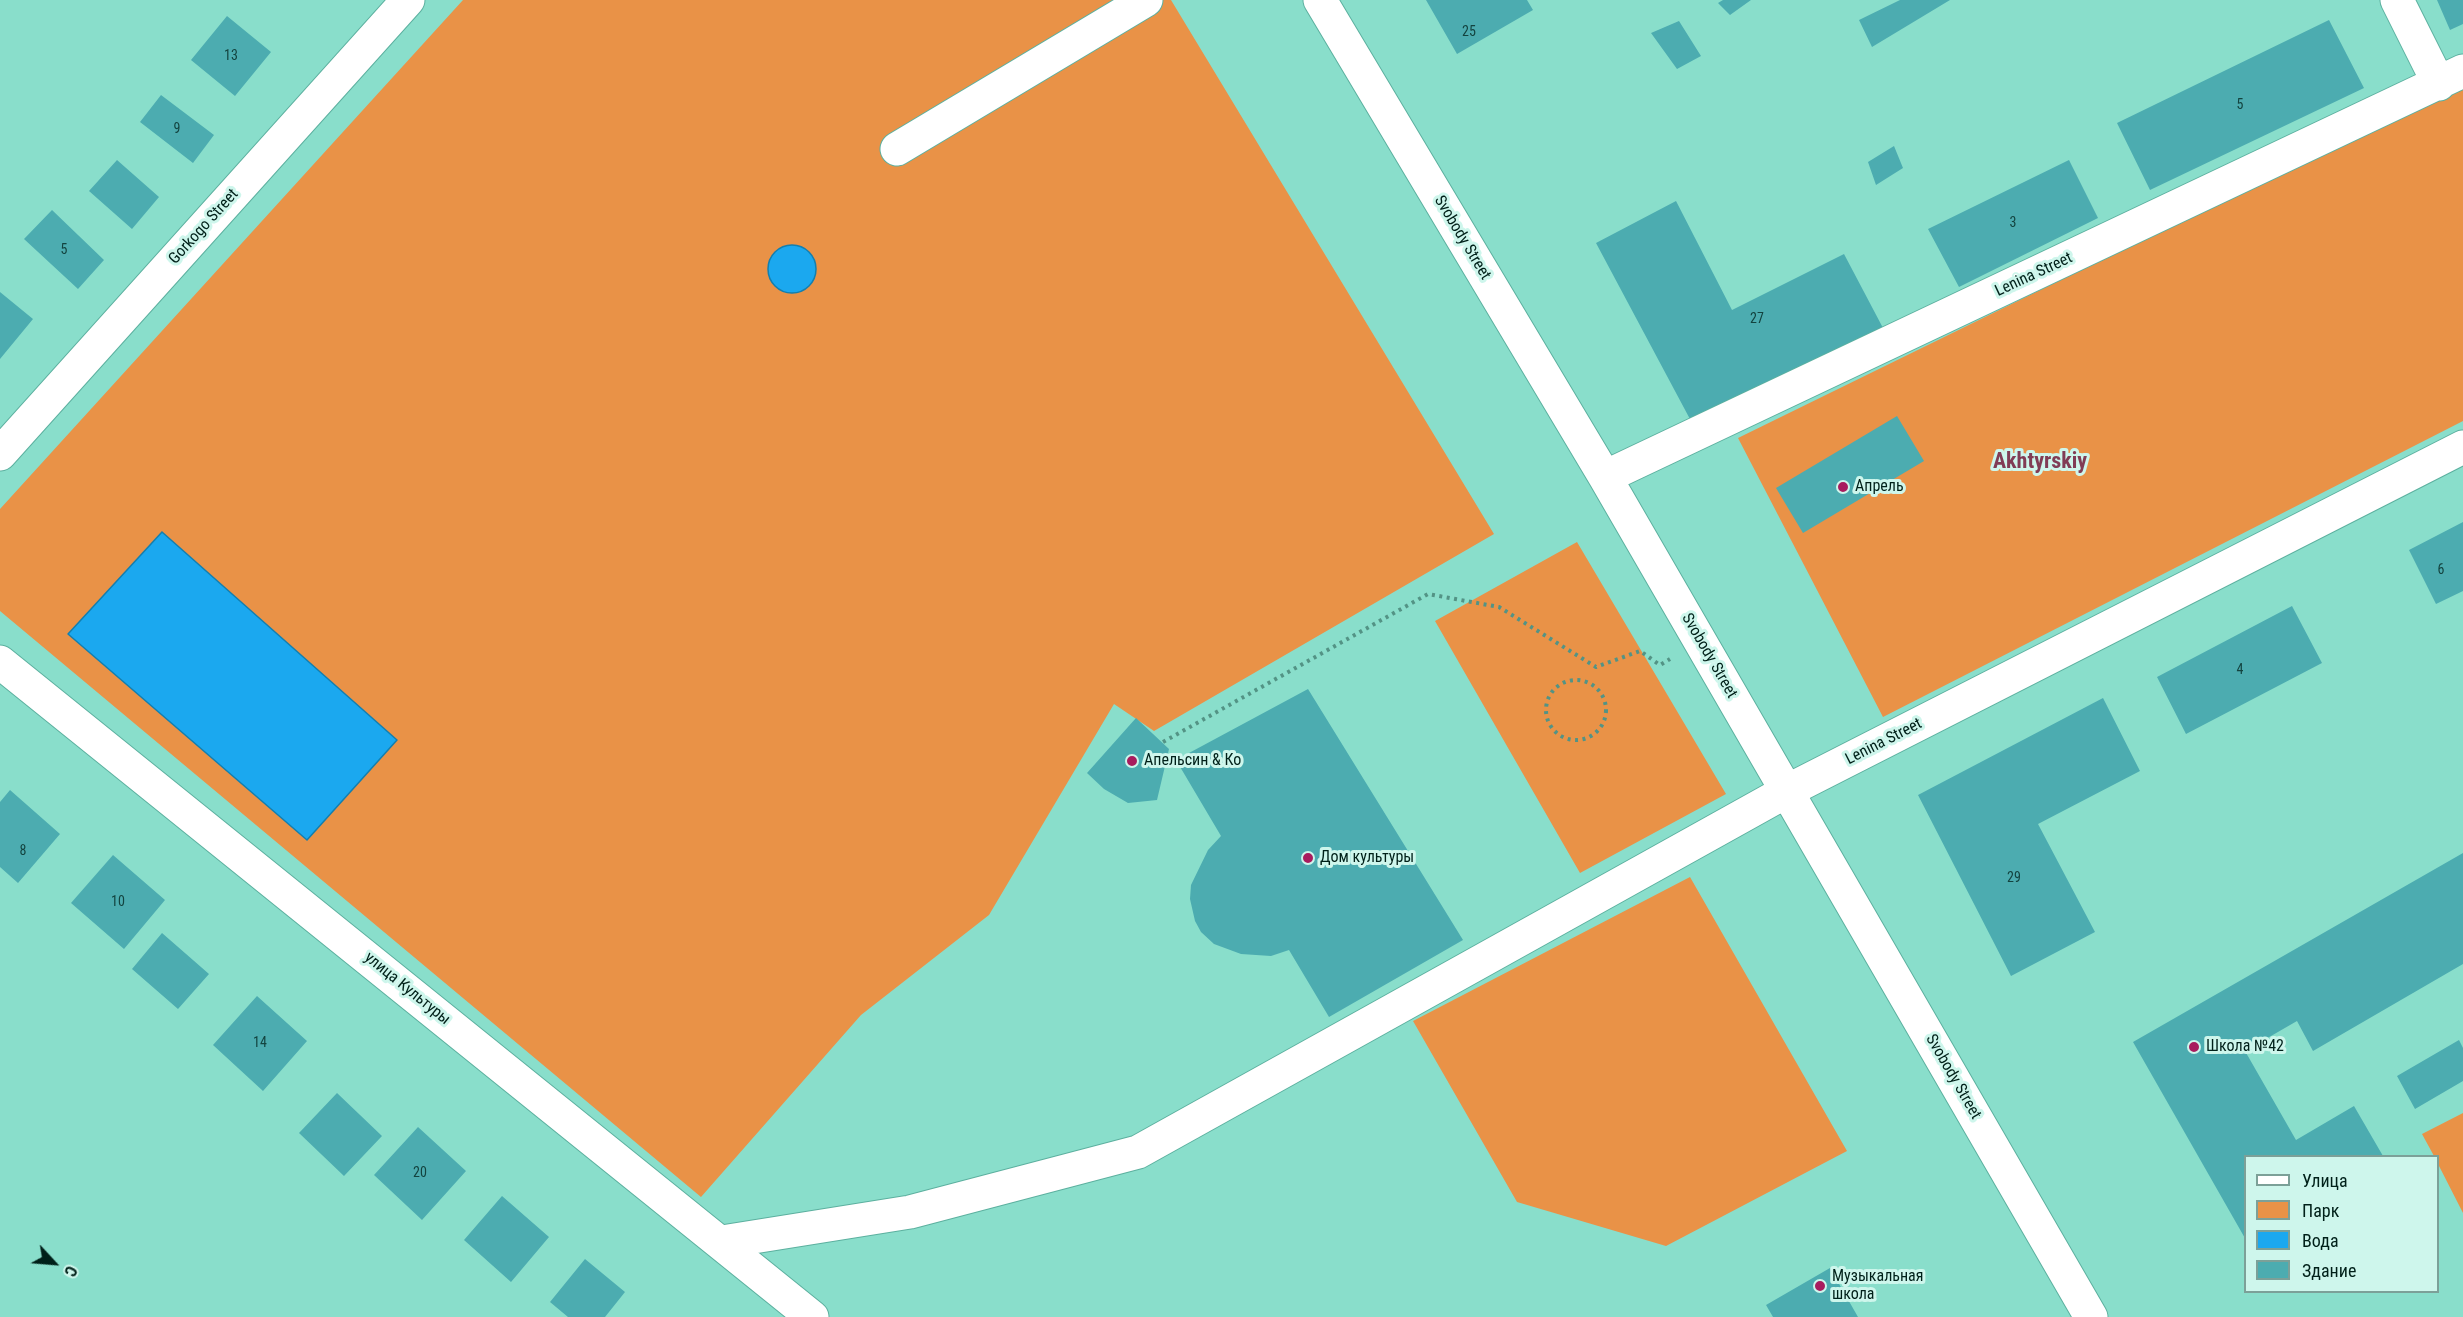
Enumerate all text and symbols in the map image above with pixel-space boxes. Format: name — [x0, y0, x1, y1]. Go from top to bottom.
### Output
house number: 25 — [1462, 24, 1476, 40]
house number: 13 — [224, 48, 238, 64]
house number: 5 — [2237, 97, 2243, 113]
house number: 9 — [174, 121, 180, 137]
street label: Gorkogo Street — [165, 185, 243, 269]
street label: Svobody Street — [1429, 192, 1495, 284]
house number: 3 — [2010, 215, 2016, 231]
house number: 5 — [61, 242, 67, 258]
street label: Lenina Street — [1992, 249, 2076, 301]
house number: 27 — [1750, 311, 1764, 327]
district label: Akhtyrskiy — [1993, 449, 2087, 475]
place label: Апрель — [1855, 477, 1904, 497]
marker: Апрель — [1836, 480, 1850, 494]
house number: 6 — [2438, 562, 2444, 578]
street label: Svobody Street — [1677, 610, 1741, 702]
house number: 4 — [2237, 662, 2243, 678]
street label: Lenina Street — [1843, 715, 1925, 769]
place label: Апельсин & Ко — [1144, 751, 1241, 771]
marker: Апельсин & Ко — [1125, 754, 1139, 768]
house number: 8 — [20, 843, 26, 859]
place label: Дом культуры — [1320, 848, 1414, 868]
marker: Дом культуры — [1301, 851, 1315, 865]
house number: 29 — [2007, 870, 2021, 886]
house number: 10 — [111, 894, 125, 910]
street label: улица Культуры — [360, 949, 454, 1029]
street label: Svobody Street — [1921, 1031, 1985, 1123]
house number: 14 — [253, 1035, 267, 1051]
place label: Школа №42 — [2206, 1037, 2284, 1057]
marker: Школа №42 — [2187, 1040, 2201, 1054]
legend — [2244, 1155, 2439, 1293]
house number: 20 — [413, 1165, 427, 1181]
text: Улица — [2302, 1170, 2348, 1191]
text: Парк — [2302, 1200, 2339, 1221]
text: Вода — [2302, 1230, 2339, 1251]
north arrow — [24, 1233, 84, 1293]
text: Здание — [2302, 1260, 2356, 1281]
text: С — [60, 1263, 81, 1279]
place label: Музыкальная школа — [1832, 1267, 1923, 1305]
marker: Музыкальная школа — [1813, 1279, 1827, 1293]

